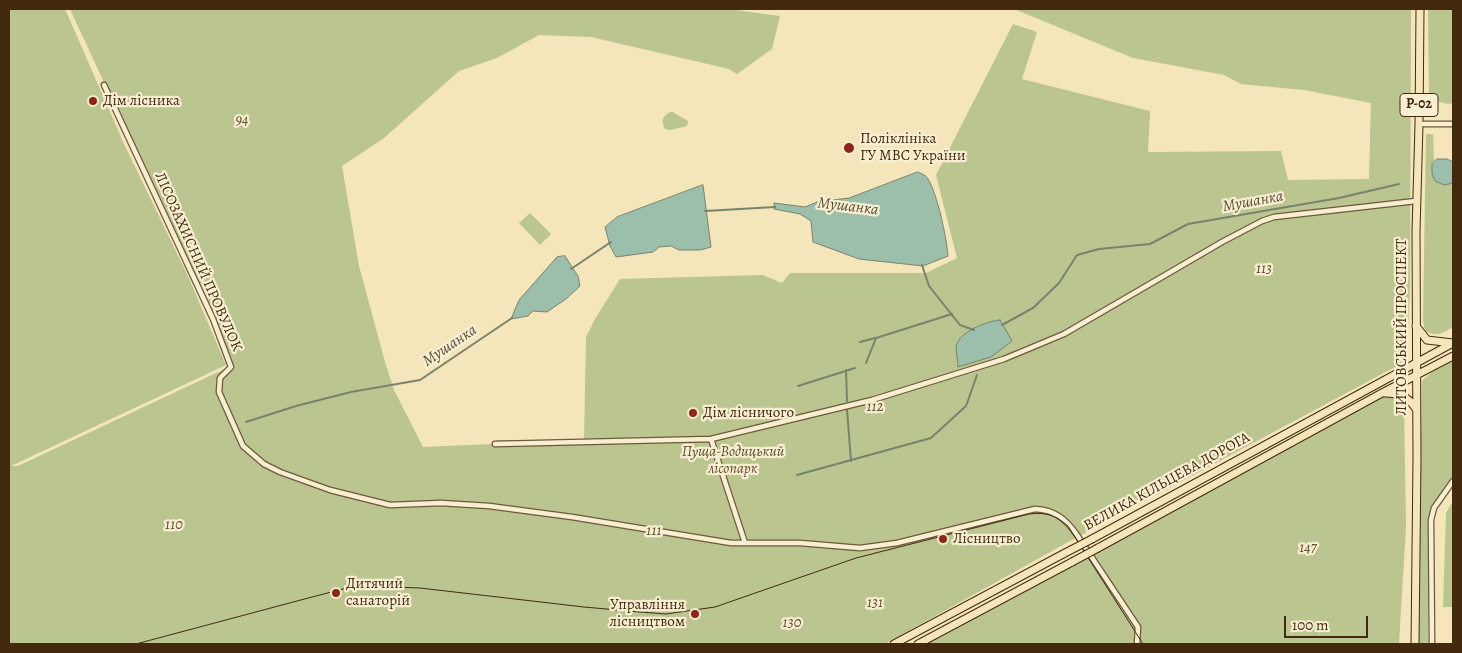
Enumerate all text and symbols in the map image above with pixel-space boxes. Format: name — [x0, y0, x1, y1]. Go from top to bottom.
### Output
place label: Дім лісника — [103, 92, 180, 110]
road number: Р-02 — [1400, 94, 1438, 116]
marker: Дім лісника — [87, 95, 99, 107]
park label: 94 — [235, 111, 249, 129]
place label: Поліклініка ГУ МВС України — [860, 130, 965, 165]
marker: Поліклініка ГУ МВС України — [842, 141, 856, 155]
street label: ЛІСОЗАХИСНИЙ ПРОВУЛОК — [150, 170, 246, 354]
water label: Мушанка — [1221, 187, 1285, 217]
water label: Мушанка — [816, 194, 880, 220]
street label: ЛИТОВСЬКИЙ ПРОСПЕКТ — [1393, 239, 1411, 415]
park label: 113 — [1256, 260, 1272, 278]
water label: Мушанка — [419, 321, 481, 371]
park label: 112 — [866, 398, 884, 416]
place label: Дім лісничого — [703, 404, 794, 422]
marker: Дім лісничого — [687, 407, 699, 419]
street label: ВЕЛИКА КІЛЬЦЕВА ДОРОГА — [1081, 429, 1253, 535]
park label: Пуща-Водицький лісопарк — [682, 443, 784, 478]
park label: 110 — [165, 516, 183, 534]
park label: 111 — [646, 522, 662, 540]
place label: Лісництво — [953, 530, 1021, 548]
marker: Лісництво — [937, 533, 949, 545]
park label: 147 — [1299, 539, 1317, 557]
place label: Дитячий санаторій — [346, 575, 410, 610]
marker: Дитячий санаторій — [330, 587, 342, 599]
park label: 131 — [867, 594, 883, 612]
place label: Управління лісництвом — [610, 596, 685, 631]
scale bar — [1287, 606, 1371, 638]
marker: Управління лісництвом — [689, 608, 701, 620]
park label: 130 — [783, 614, 801, 632]
text: 100 m — [1292, 615, 1329, 635]

